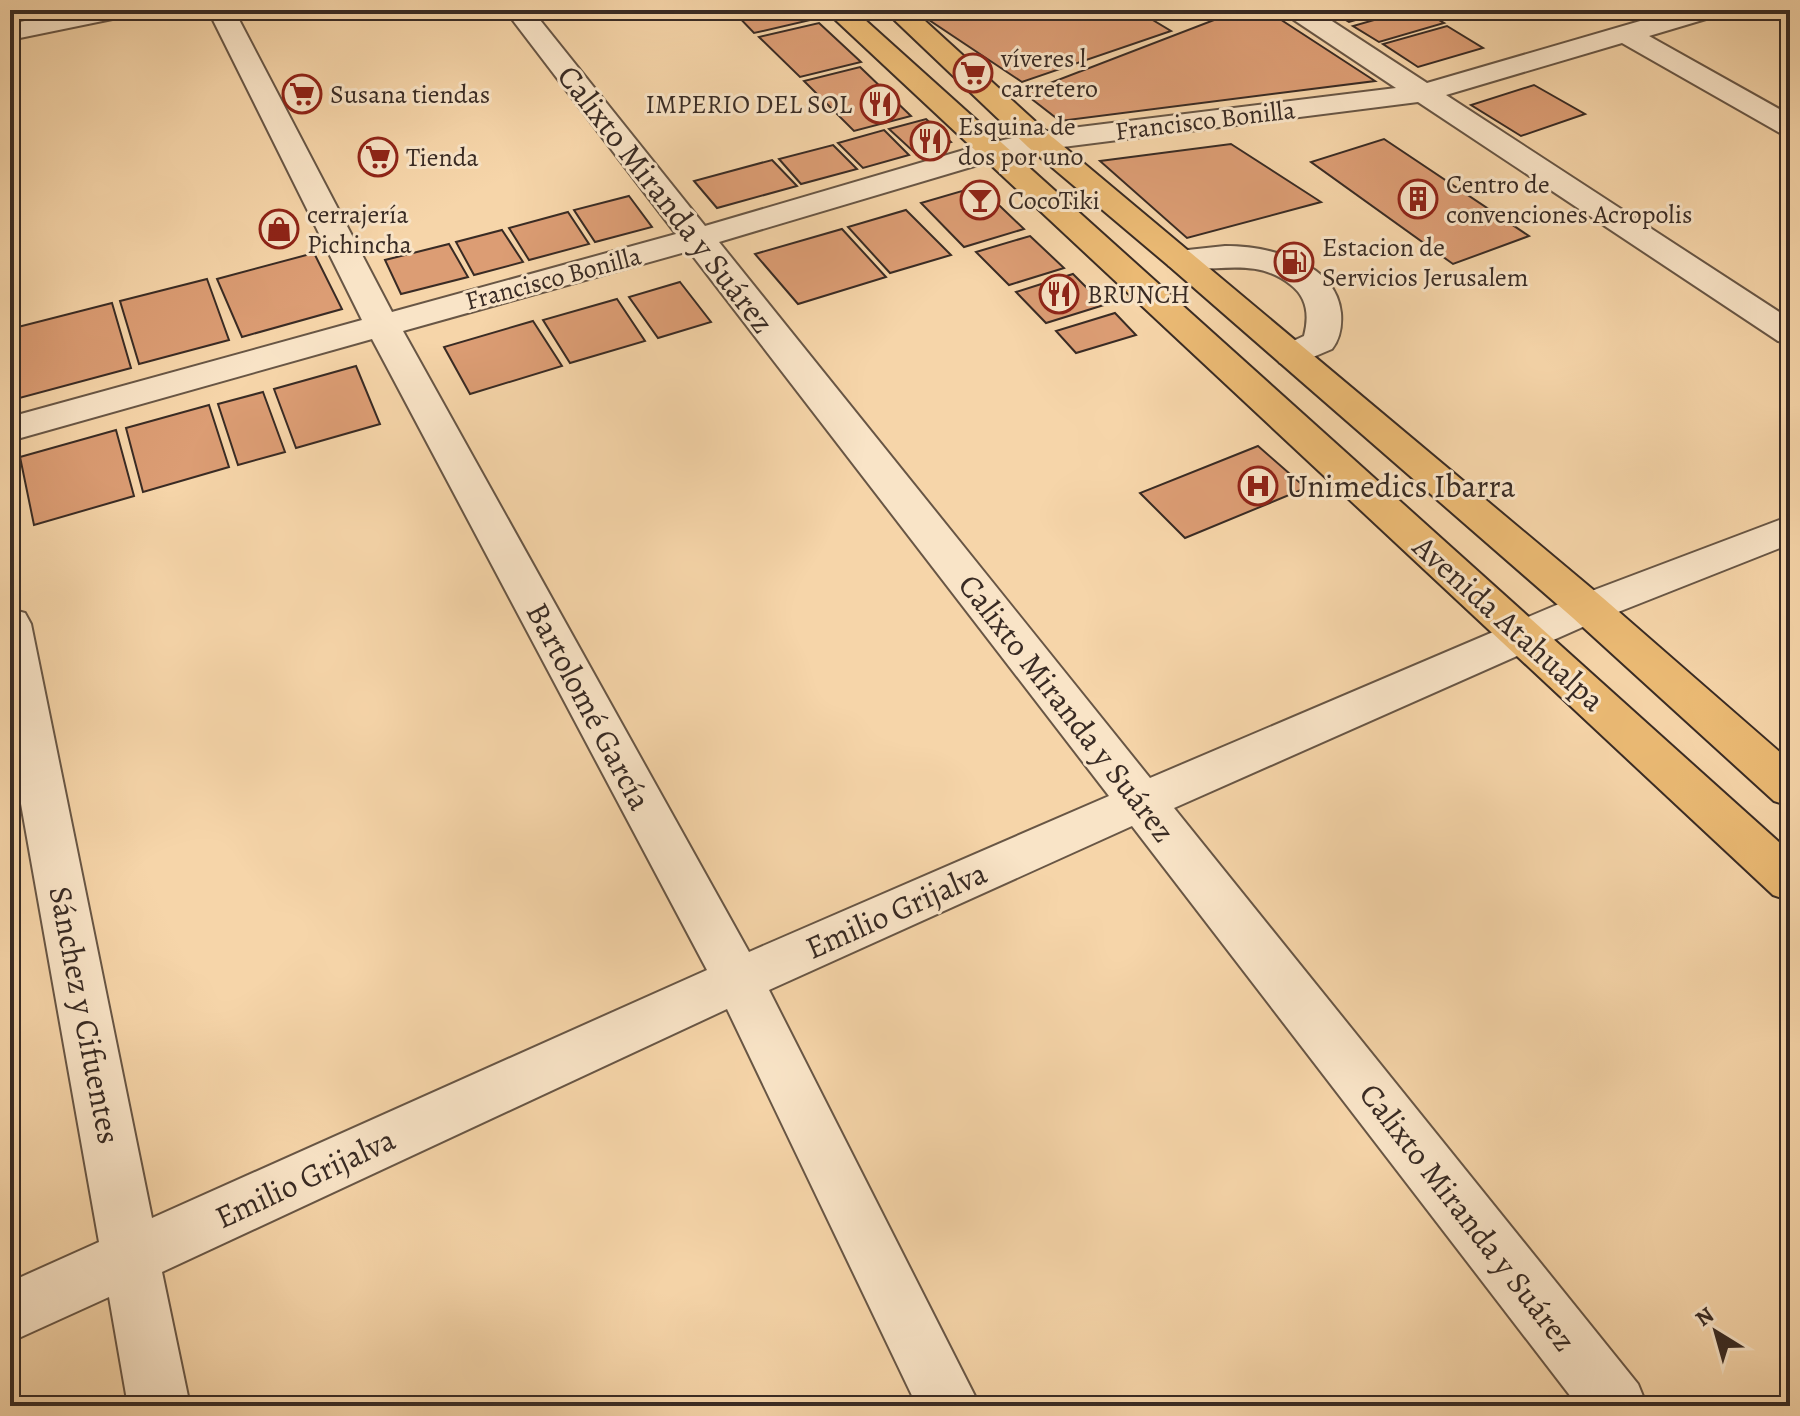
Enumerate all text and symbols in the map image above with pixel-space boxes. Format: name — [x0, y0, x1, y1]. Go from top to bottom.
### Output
place label: víveres l carretero — [1000, 41, 1098, 106]
supermarket icon: víveres l carretero — [952, 52, 994, 94]
street label: Calixto Miranda y Suárez — [547, 56, 785, 342]
supermarket icon: Susana tiendas — [281, 73, 323, 115]
place label: Susana tiendas — [330, 77, 490, 112]
restaurant icon: IMPERIO DEL SOL — [859, 83, 901, 125]
place label: IMPERIO DEL SOL — [646, 87, 853, 122]
street label: Francisco Bonilla — [1113, 92, 1297, 149]
place label: Esquina de dos por uno — [958, 109, 1084, 174]
restaurant icon: Esquina de dos por uno — [909, 120, 951, 162]
supermarket icon: Tienda — [357, 136, 399, 178]
place label: Tienda — [406, 140, 479, 175]
place label: Centro de convenciones Acropolis — [1446, 167, 1692, 232]
building icon: Centro de convenciones Acropolis — [1397, 178, 1439, 220]
bar icon: CocoTiki — [959, 179, 1001, 221]
place label: CocoTiki — [1008, 183, 1100, 218]
place label: cerrajería Pichincha — [307, 197, 412, 262]
shop icon: cerrajería Pichincha — [258, 208, 300, 250]
place label: Estacion de Servicios Jerusalem — [1322, 230, 1528, 295]
street label: Francisco Bonilla — [461, 238, 645, 319]
fuel station icon: Estacion de Servicios Jerusalem — [1273, 241, 1315, 283]
restaurant icon: BRUNCH — [1038, 273, 1080, 315]
place label: BRUNCH — [1087, 277, 1190, 312]
place label: Unimedics Ibarra — [1286, 464, 1516, 508]
hospital icon: Unimedics Ibarra — [1237, 465, 1279, 507]
street label: Avenida Atahualpa — [1403, 524, 1615, 721]
street label: Calixto Miranda y Suárez — [948, 565, 1186, 851]
street label: Bartolomé García — [516, 594, 662, 818]
street label: Emilio Grijalva — [798, 850, 994, 970]
street label: Sánchez y Cifuentes — [38, 883, 132, 1147]
street label: Calixto Miranda y Suárez — [1349, 1074, 1587, 1360]
street label: Emilio Grijalva — [208, 1117, 402, 1239]
north arrow — [1676, 1292, 1756, 1372]
text: N — [1689, 1300, 1720, 1334]

